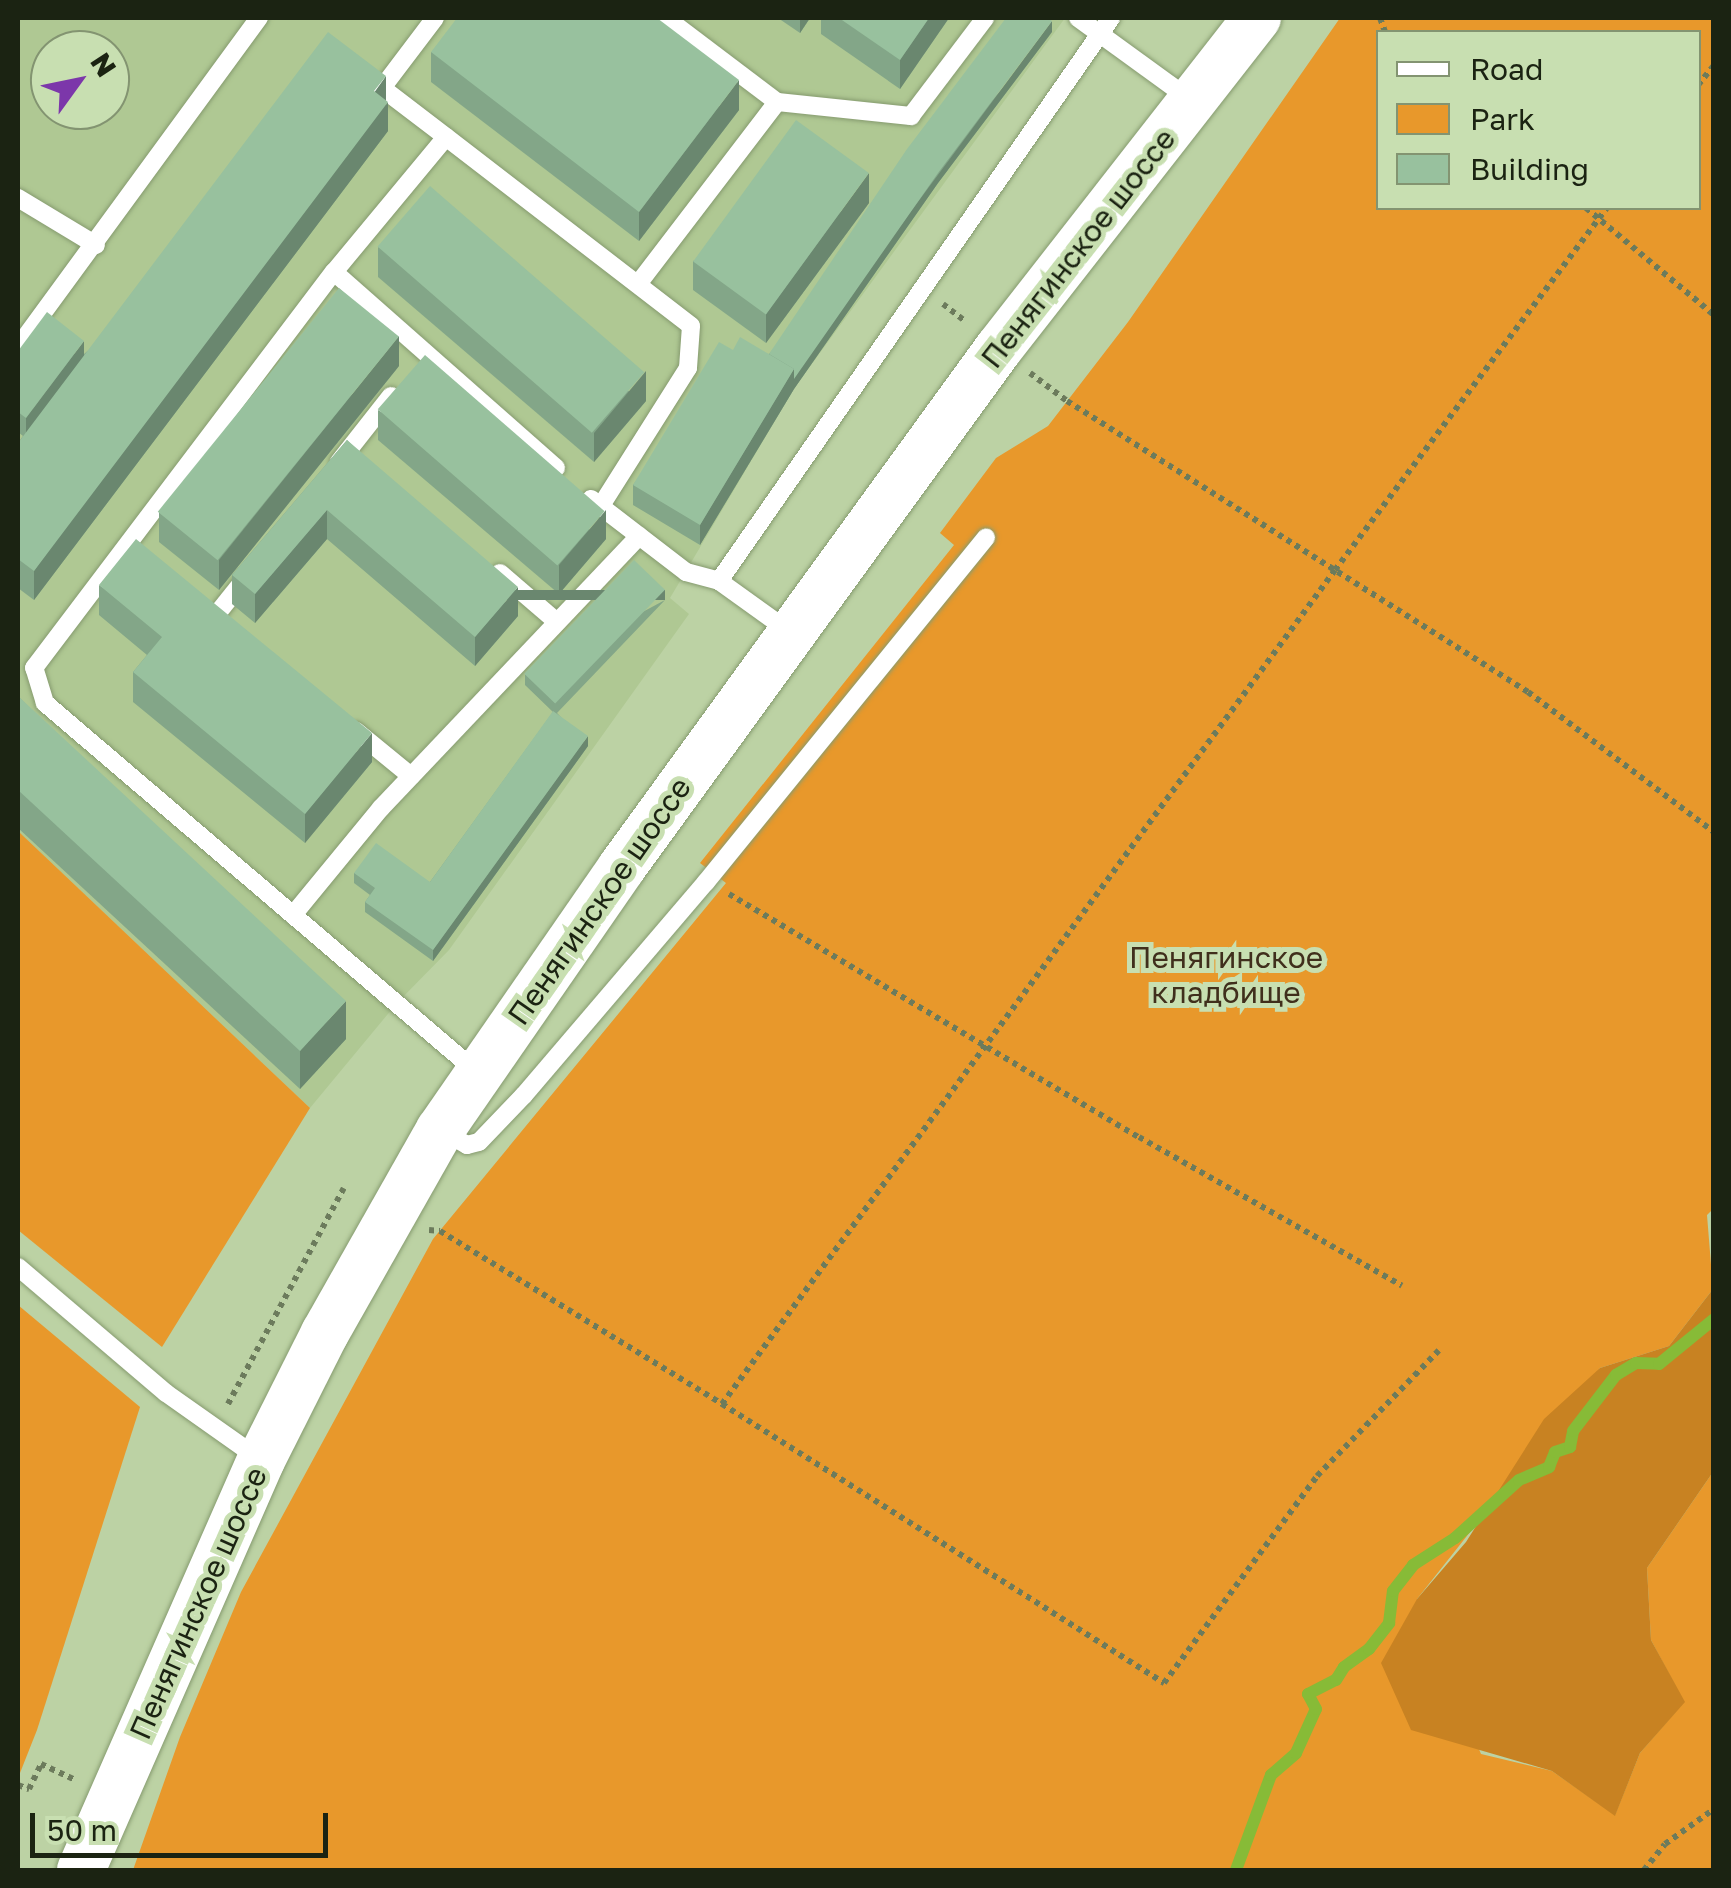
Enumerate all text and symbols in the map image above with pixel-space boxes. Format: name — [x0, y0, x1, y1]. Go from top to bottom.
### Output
north arrow — [30, 30, 130, 130]
legend — [1376, 30, 1701, 210]
text: N — [84, 47, 124, 82]
text: Road — [1470, 51, 1544, 87]
text: Park — [1470, 101, 1535, 137]
street label: Пенягинское шоссе — [973, 121, 1183, 375]
text: Building — [1470, 151, 1589, 187]
street label: Пенягинское шоссе — [500, 770, 698, 1032]
park label: Пенягинское кладбище — [1129, 939, 1323, 1010]
street label: Пенягинское шоссе — [122, 1461, 274, 1745]
scale bar — [35, 1793, 332, 1855]
text: 50 m — [47, 1812, 117, 1848]

